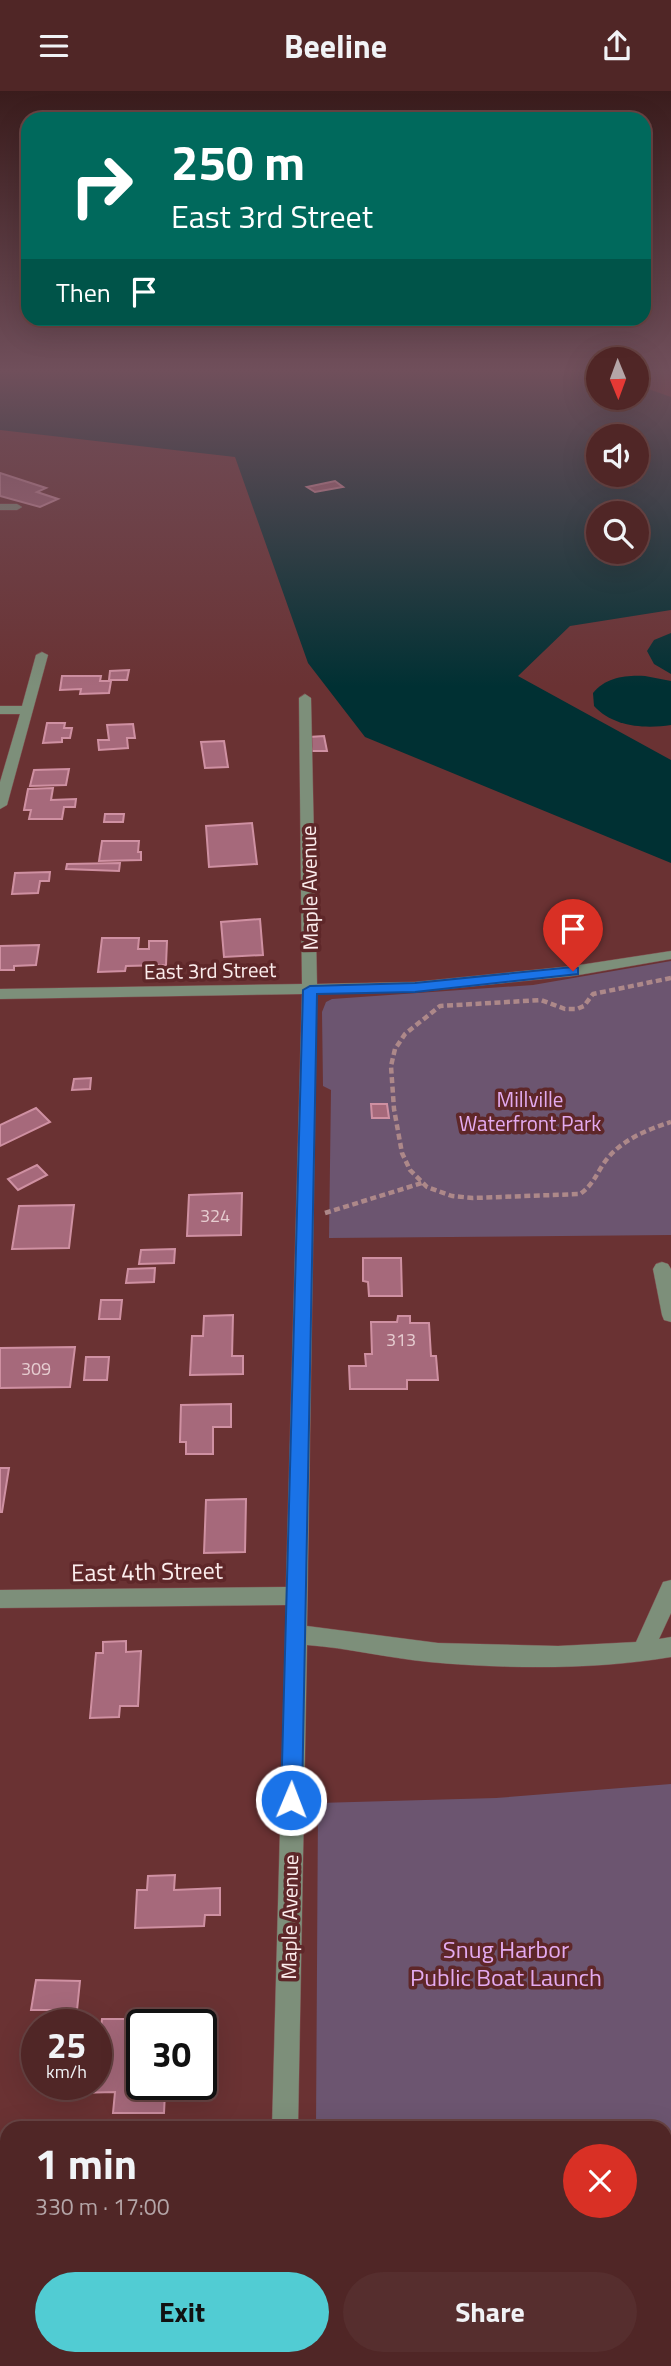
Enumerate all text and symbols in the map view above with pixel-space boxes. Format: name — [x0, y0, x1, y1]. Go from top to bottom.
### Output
text: Beeline — [284, 22, 387, 70]
icon: menu — [35, 27, 73, 65]
icon: share — [598, 27, 636, 65]
text: 250 m — [171, 124, 305, 199]
icon: right — [56, 140, 147, 231]
text: East 3rd Street — [171, 192, 373, 240]
text: Then — [56, 273, 111, 312]
icon: arrive — [125, 273, 163, 311]
north arrow — [586, 347, 649, 409]
map controls — [586, 347, 649, 564]
button: sound — [586, 424, 649, 487]
button: search — [586, 501, 649, 564]
street label: Maple Avenue — [292, 825, 326, 951]
pin — [543, 899, 603, 971]
icon: arrive — [554, 910, 592, 948]
street label: East 3rd Street — [143, 953, 277, 987]
park label: Millville Waterfront Park — [459, 1083, 601, 1139]
house number: 324 — [200, 1202, 230, 1229]
house number: 313 — [386, 1326, 416, 1353]
house number: 309 — [21, 1355, 51, 1382]
street label: East 4th Street — [71, 1552, 224, 1590]
position arrow — [254, 1763, 328, 1837]
street label: Maple Avenue — [272, 1854, 306, 1980]
park label: Snug Harbor Public Boat Launch — [410, 1931, 602, 1995]
speed limit sign: 30 — [126, 2009, 217, 2100]
text: 25 — [47, 2018, 86, 2072]
text: km/h — [46, 2058, 87, 2085]
text: 1 min — [35, 2131, 137, 2195]
button: close — [563, 2144, 637, 2218]
text: 330 m · 17:00 — [35, 2189, 170, 2224]
button: Exit — [35, 2272, 329, 2352]
button: Share — [343, 2272, 637, 2352]

